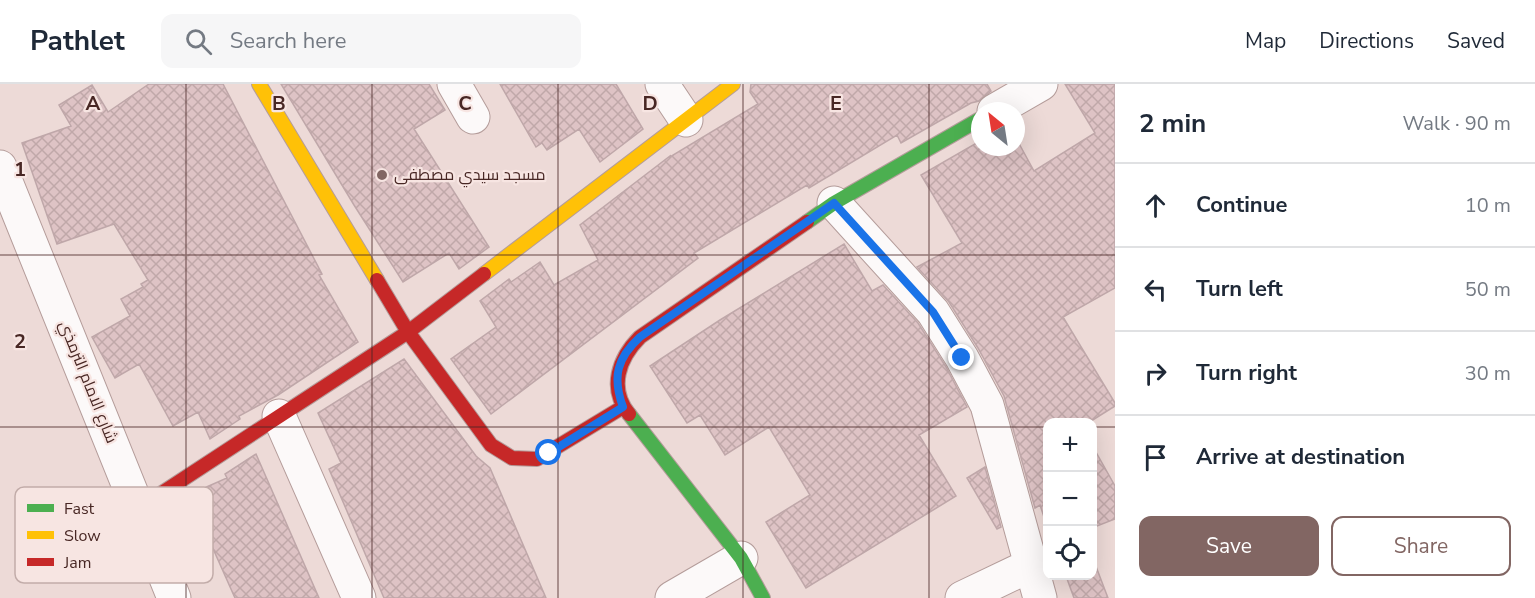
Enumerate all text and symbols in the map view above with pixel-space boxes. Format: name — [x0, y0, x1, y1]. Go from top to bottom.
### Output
search box — [161, 14, 581, 68]
text: Pathlet — [30, 22, 125, 60]
icon: search — [182, 25, 215, 58]
text: Search here — [230, 26, 346, 56]
text: Map — [1245, 27, 1286, 55]
text: Directions — [1319, 27, 1414, 55]
text: Saved — [1447, 27, 1505, 55]
text: A — [86, 90, 101, 117]
text: B — [272, 90, 286, 117]
text: C — [458, 90, 472, 117]
text: D — [642, 90, 658, 117]
text: E — [830, 90, 842, 117]
north arrow — [971, 102, 1025, 156]
text: 2 min — [1139, 106, 1206, 141]
text: Walk · 90 m — [1403, 110, 1511, 137]
text: 1 — [14, 156, 26, 183]
place label: مسجد سيدي مصطفى — [394, 164, 546, 188]
marker: مسجد سيدي مصطفى — [375, 168, 389, 182]
icon: ahead — [1139, 189, 1172, 222]
text: Continue — [1196, 190, 1287, 220]
text: 10 m — [1465, 192, 1511, 219]
icon: left — [1139, 273, 1172, 306]
text: Turn left — [1196, 274, 1283, 304]
text: 50 m — [1465, 276, 1511, 303]
street label: شارع الامام الترمذي — [52, 318, 123, 447]
text: 2 — [14, 328, 26, 355]
route end — [948, 344, 974, 370]
icon: right — [1139, 357, 1172, 390]
text: Turn right — [1196, 358, 1297, 388]
text: 30 m — [1465, 360, 1511, 387]
map controls — [1043, 418, 1097, 580]
button: + — [1043, 418, 1097, 472]
route start — [535, 439, 561, 465]
icon: arrive — [1139, 441, 1172, 474]
text: Arrive at destination — [1196, 442, 1405, 472]
button: − — [1043, 472, 1097, 526]
legend — [15, 487, 213, 583]
text: Fast — [64, 498, 95, 520]
button: Save — [1139, 516, 1319, 576]
button: Share — [1331, 516, 1511, 576]
text: Slow — [64, 525, 101, 547]
button: locate — [1043, 526, 1097, 580]
text: Jam — [63, 552, 91, 574]

